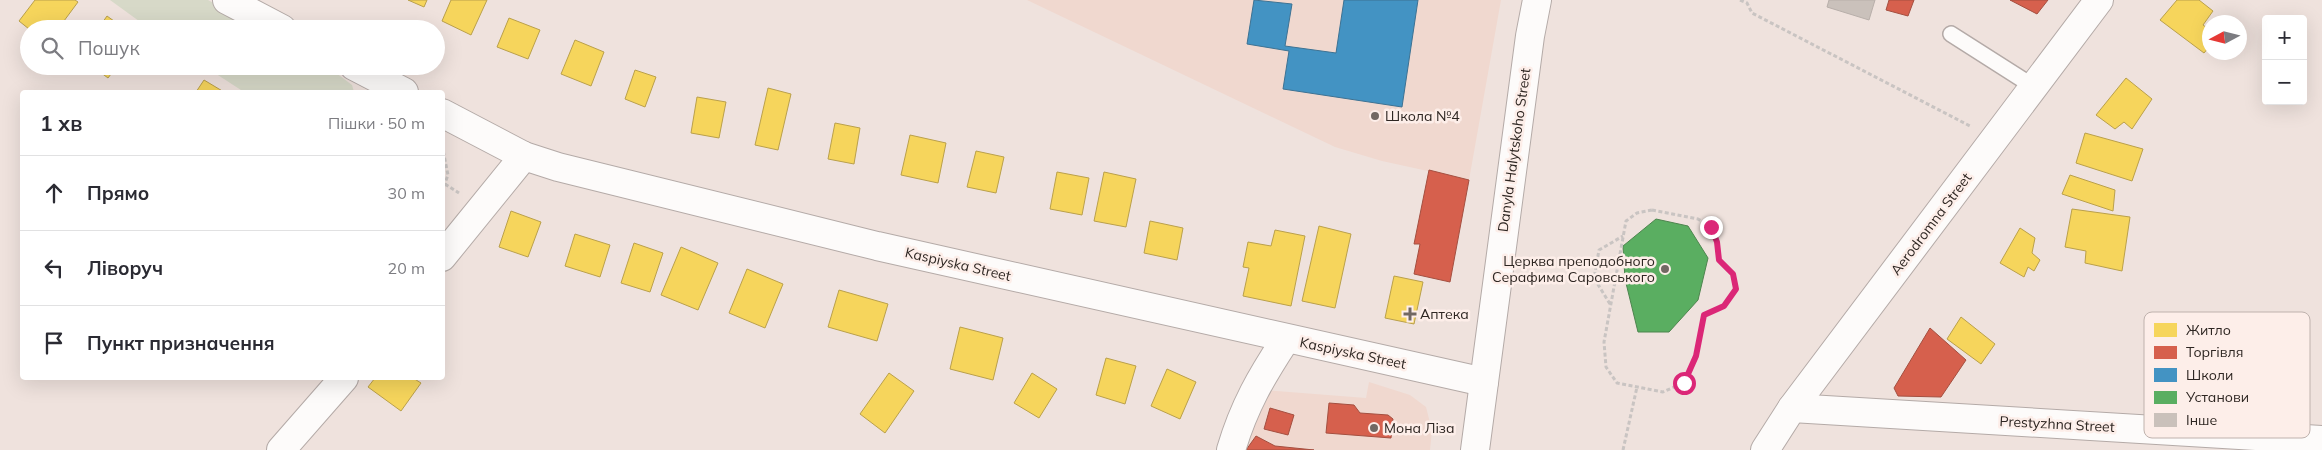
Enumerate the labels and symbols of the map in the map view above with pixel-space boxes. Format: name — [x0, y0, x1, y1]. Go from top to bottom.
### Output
north arrow — [2202, 15, 2247, 60]
street label: Danyla Halytskoho Street — [1494, 67, 1534, 233]
place label: Школа №4 — [1385, 107, 1460, 125]
marker: Школа №4 — [1369, 110, 1381, 122]
street label: Aerodromna Street — [1887, 169, 1975, 279]
route end — [1700, 216, 1723, 239]
street label: Kaspiyska Street — [903, 243, 1013, 285]
place label: Церква преподобного Серафима Саровського — [1492, 252, 1655, 286]
marker: Церква преподобного Серафима Саровського — [1659, 263, 1671, 275]
place label: Аптека — [1420, 305, 1469, 323]
marker: Аптека — [1404, 308, 1416, 320]
legend — [2144, 312, 2310, 438]
text: Житло — [2186, 321, 2231, 339]
street label: Kaspiyska Street — [1298, 333, 1408, 373]
text: Торгівля — [2186, 343, 2243, 361]
text: Школи — [2186, 366, 2233, 384]
route start — [1673, 372, 1696, 395]
text: Установи — [2185, 388, 2249, 406]
text: Інше — [2186, 411, 2217, 429]
street label: Prestyzhna Street — [1999, 412, 2115, 436]
place label: Мона Ліза — [1384, 419, 1455, 437]
marker: Мона Ліза — [1368, 422, 1380, 434]

